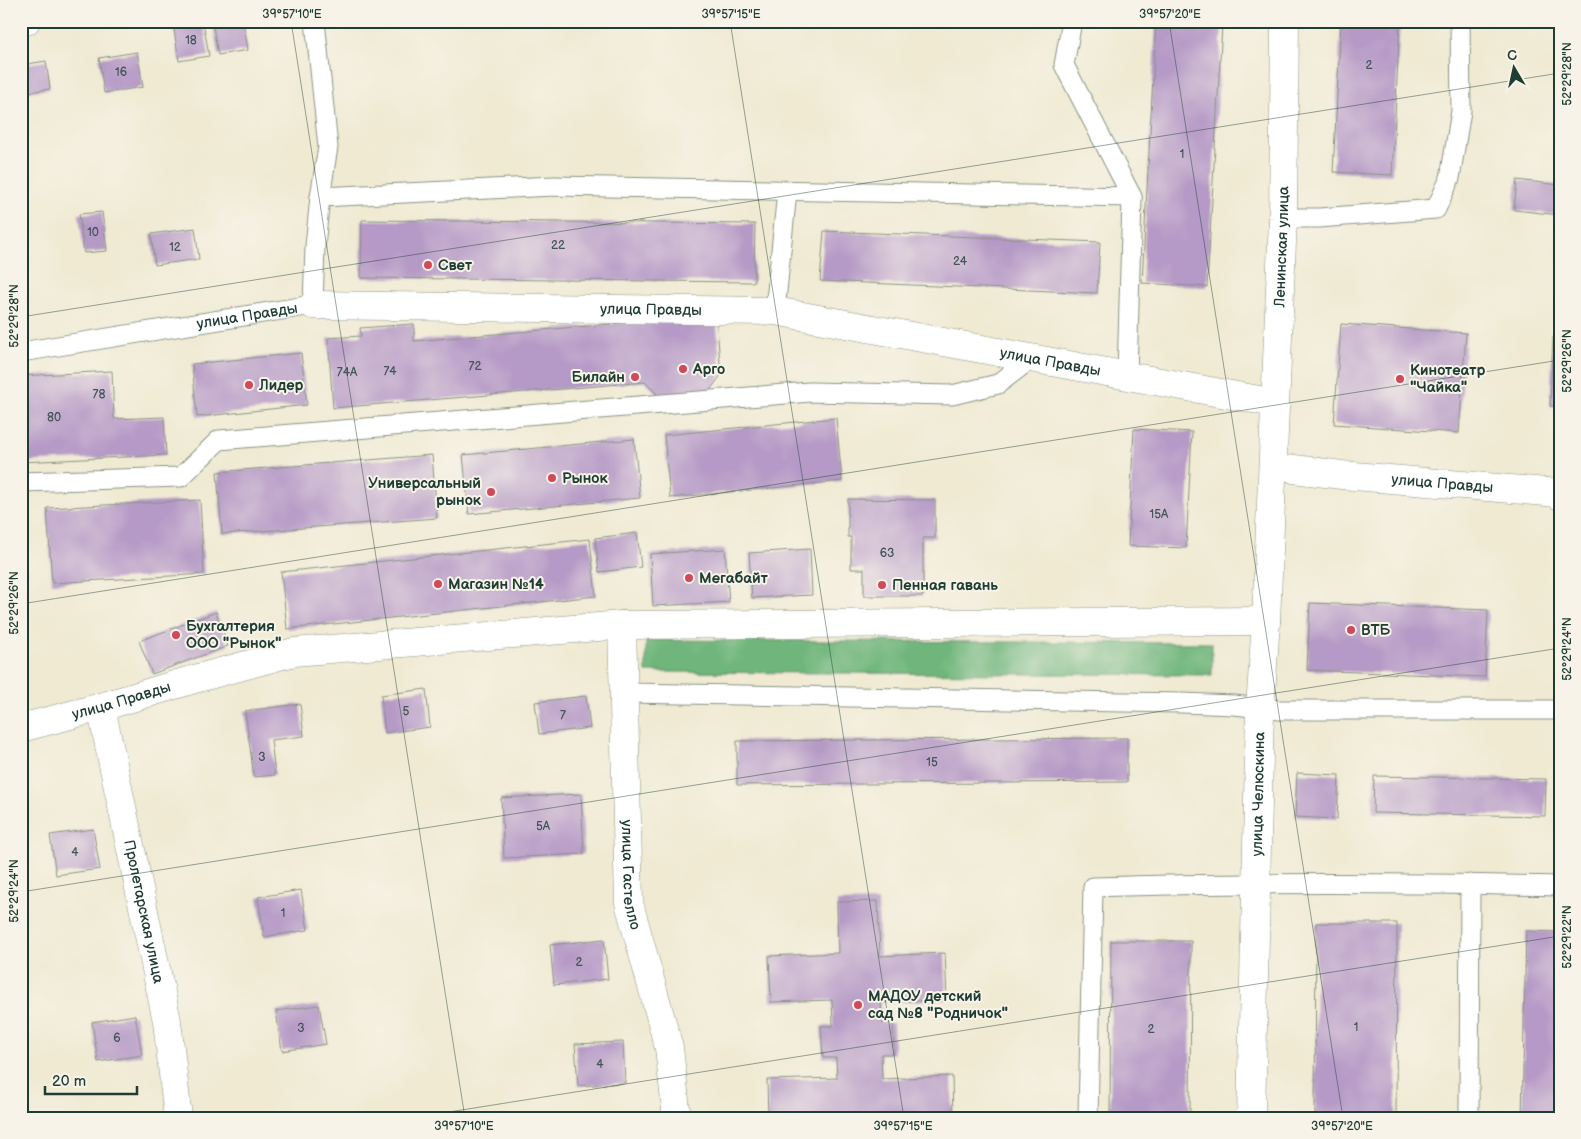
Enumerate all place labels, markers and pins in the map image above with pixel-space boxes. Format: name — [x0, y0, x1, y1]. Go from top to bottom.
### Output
place label: Свет — [438, 256, 473, 275]
marker: Свет — [422, 259, 434, 271]
place label: Арго — [692, 360, 725, 379]
place label: Кинотеатр "Чайка" — [1410, 361, 1485, 397]
marker: Арго — [677, 363, 689, 375]
place label: Билайн — [572, 368, 625, 387]
marker: Билайн — [629, 371, 641, 383]
marker: Кинотеатр "Чайка" — [1394, 373, 1406, 385]
place label: Лидер — [258, 376, 304, 395]
marker: Лидер — [243, 379, 255, 391]
place label: Рынок — [562, 469, 609, 488]
marker: Рынок — [546, 472, 558, 484]
place label: Универсальный рынок — [368, 474, 482, 510]
marker: Универсальный рынок — [485, 486, 497, 498]
place label: Мегабайт — [699, 569, 769, 588]
marker: Мегабайт — [683, 572, 695, 584]
place label: Магазин №14 — [448, 575, 544, 594]
place label: Пенная гавань — [892, 576, 998, 595]
marker: Магазин №14 — [432, 578, 444, 590]
marker: Пенная гавань — [876, 579, 888, 591]
place label: Бухгалтерия ООО "Рынок" — [186, 617, 282, 653]
place label: ВТБ — [1361, 621, 1391, 640]
marker: ВТБ — [1345, 624, 1357, 636]
marker: Бухгалтерия ООО "Рынок" — [170, 629, 182, 641]
place label: МАДОУ детский сад №8 "Родничок" — [868, 987, 1008, 1023]
marker: МАДОУ детский сад №8 "Родничок" — [852, 999, 864, 1011]

